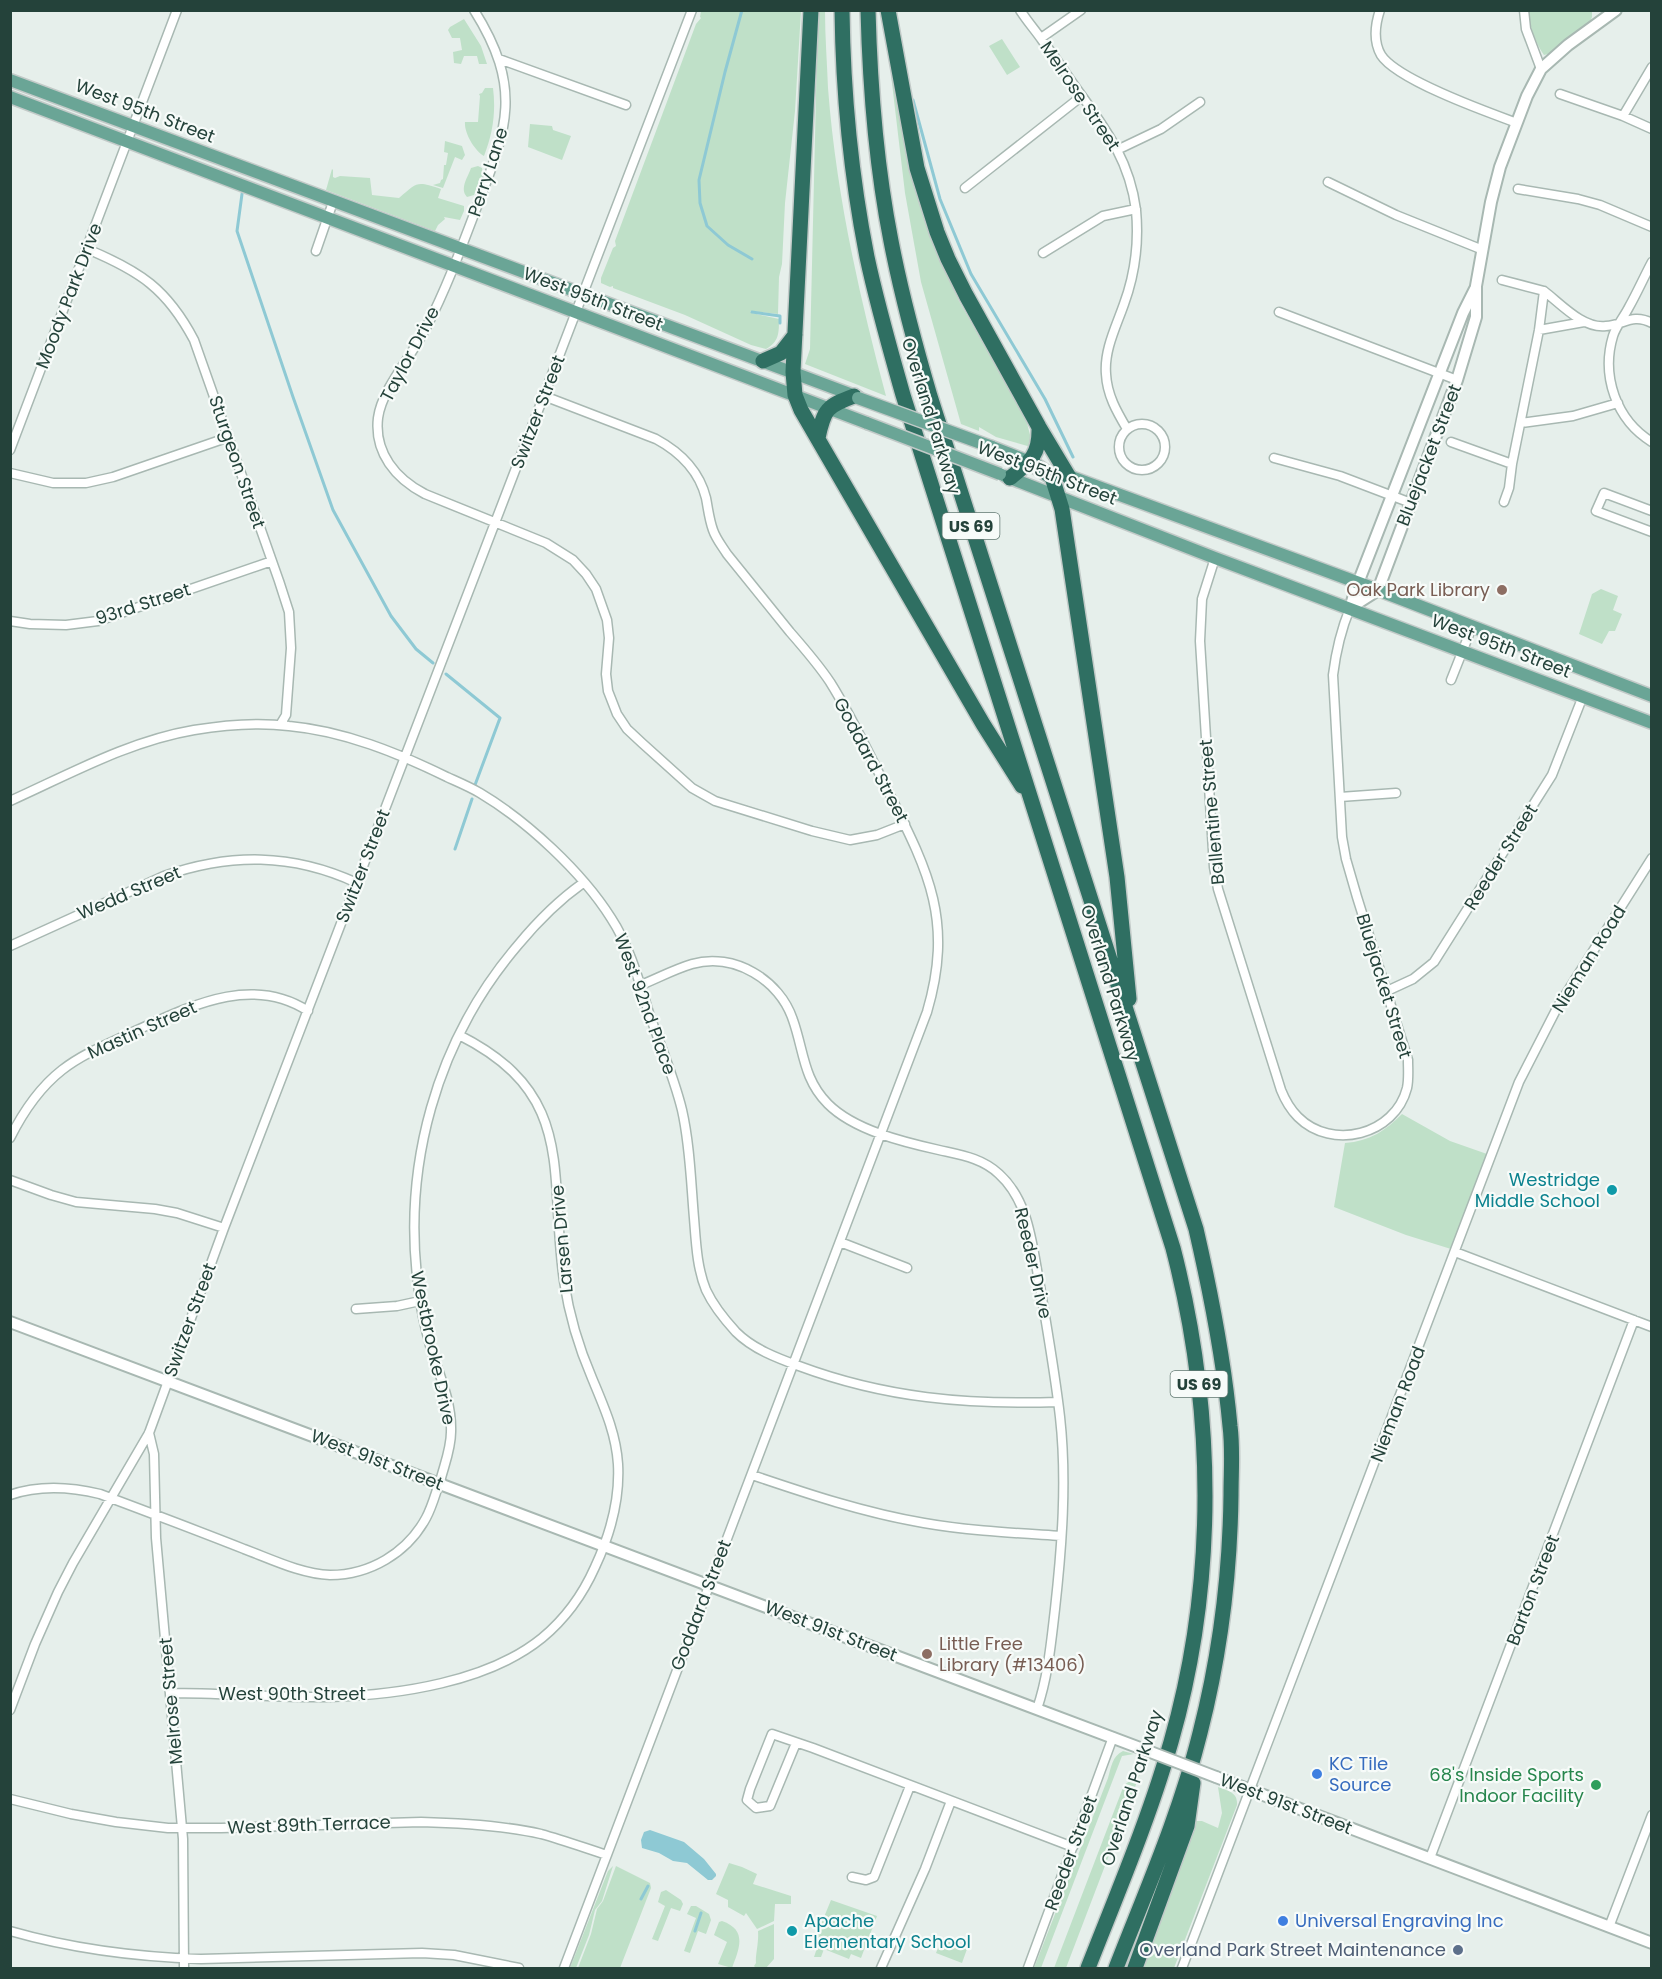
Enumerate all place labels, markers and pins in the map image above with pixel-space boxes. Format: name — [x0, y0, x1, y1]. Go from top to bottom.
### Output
place label: Oak Park Library — [1346, 577, 1490, 602]
marker: Oak Park Library — [1495, 583, 1509, 597]
place label: Westridge Middle School — [1475, 1167, 1600, 1213]
marker: Westridge Middle School — [1605, 1183, 1619, 1197]
place label: Little Free Library (#13406) — [939, 1631, 1086, 1677]
marker: Little Free Library (#13406) — [920, 1647, 934, 1661]
place label: KC Tile Source — [1329, 1751, 1391, 1797]
place label: 68's Inside Sports Indoor Facility — [1429, 1762, 1584, 1808]
marker: KC Tile Source — [1310, 1767, 1324, 1781]
marker: 68's Inside Sports Indoor Facility — [1589, 1778, 1603, 1792]
place label: Apache Elementary School — [804, 1908, 971, 1954]
place label: Universal Engraving Inc — [1295, 1908, 1504, 1933]
marker: Universal Engraving Inc — [1276, 1914, 1290, 1928]
marker: Apache Elementary School — [785, 1924, 799, 1938]
place label: Overland Park Street Maintenance — [1139, 1937, 1446, 1962]
marker: Overland Park Street Maintenance — [1451, 1943, 1465, 1957]

